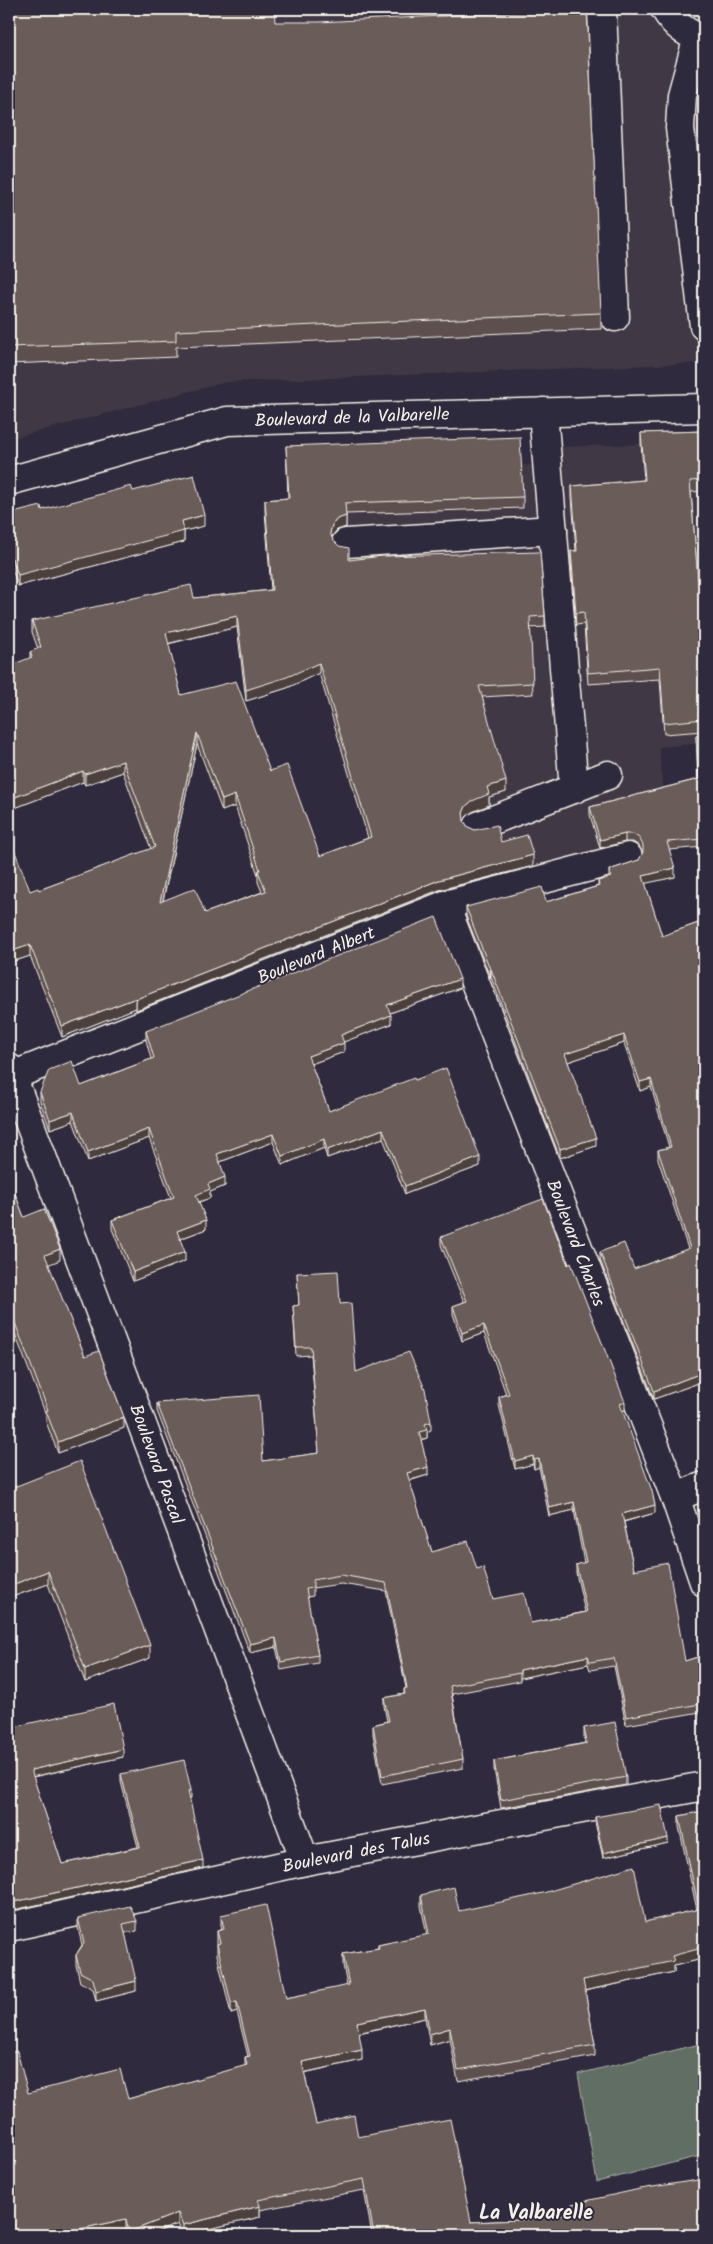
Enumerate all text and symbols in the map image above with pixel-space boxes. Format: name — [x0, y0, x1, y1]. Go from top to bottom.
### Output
street label: Boulevard de la Valbarelle — [254, 401, 450, 436]
street label: Boulevard Albert — [253, 919, 381, 993]
street label: Boulevard Charles — [537, 1176, 612, 1312]
street label: Boulevard Pascal — [120, 1400, 191, 1529]
street label: Boulevard des Talus — [280, 1825, 433, 1882]
district label: La Valbarelle — [479, 2198, 593, 2230]

